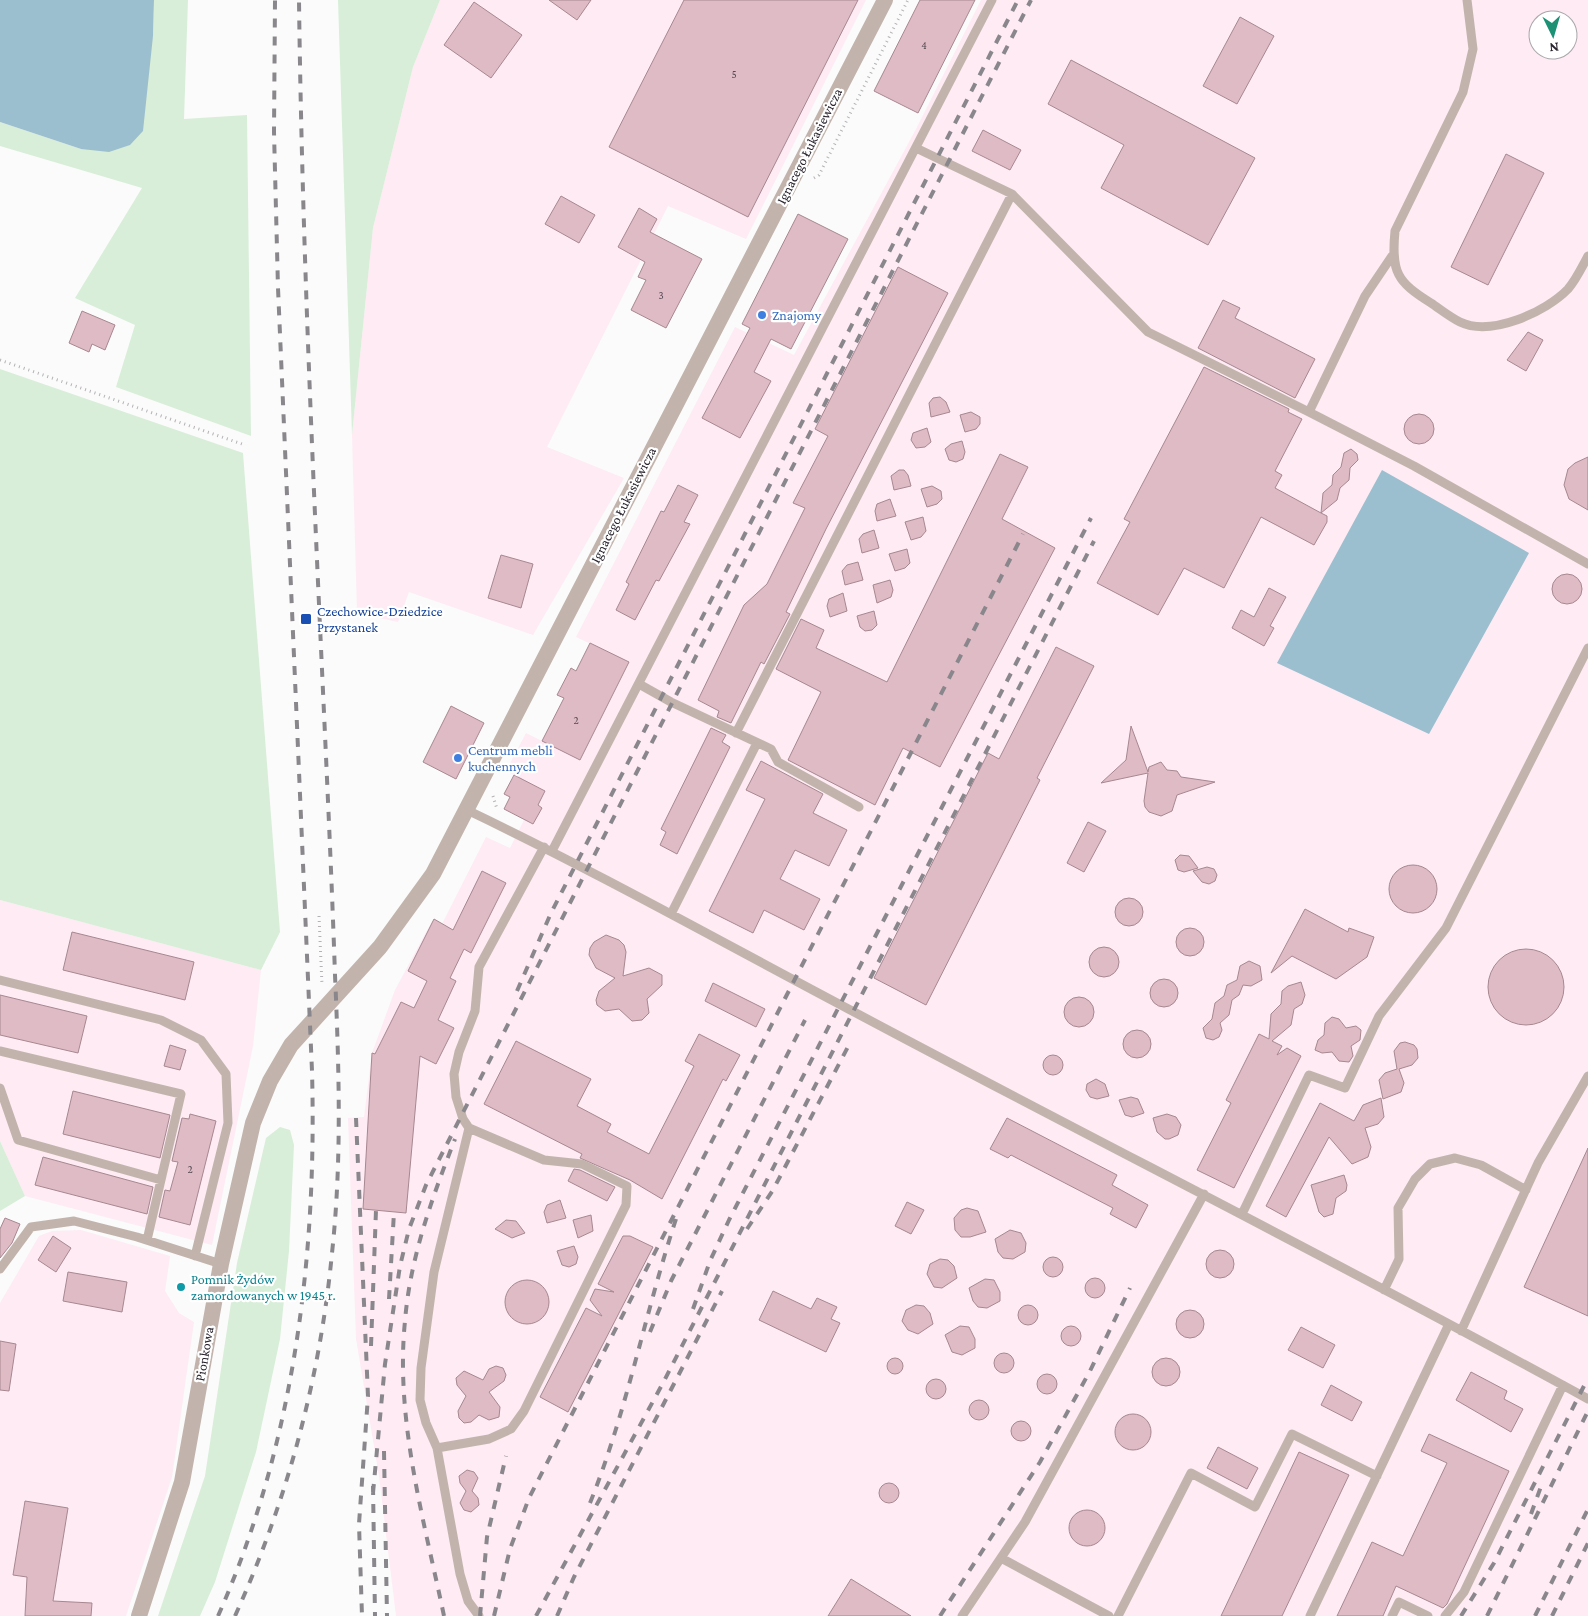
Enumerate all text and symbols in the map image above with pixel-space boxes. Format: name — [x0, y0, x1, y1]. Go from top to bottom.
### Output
north arrow — [1528, 10, 1578, 60]
house number: 4 — [921, 39, 927, 51]
text: N — [1548, 40, 1560, 56]
house number: 5 — [731, 68, 737, 80]
street label: Ignacego Łukasiewicza — [773, 85, 845, 207]
house number: 3 — [658, 289, 664, 301]
place label: Znajomy — [772, 307, 822, 324]
marker: Znajomy — [756, 309, 768, 321]
street label: Ignacego Łukasiewicza — [587, 444, 659, 566]
place label: Czechowice-Dziedzice Przystanek — [317, 603, 443, 635]
marker: Czechowice-Dziedzice Przystanek — [299, 612, 313, 626]
house number: 2 — [573, 714, 579, 726]
place label: Centrum mebli kuchennych — [468, 742, 553, 774]
marker: Centrum mebli kuchennych — [452, 752, 464, 764]
house number: 2 — [187, 1163, 193, 1175]
place label: Pomnik Żydów zamordowanych w 1945 r. — [191, 1271, 336, 1303]
marker: Pomnik Żydów zamordowanych w 1945 r. — [175, 1281, 187, 1293]
street label: Pionkowa — [191, 1325, 217, 1383]

